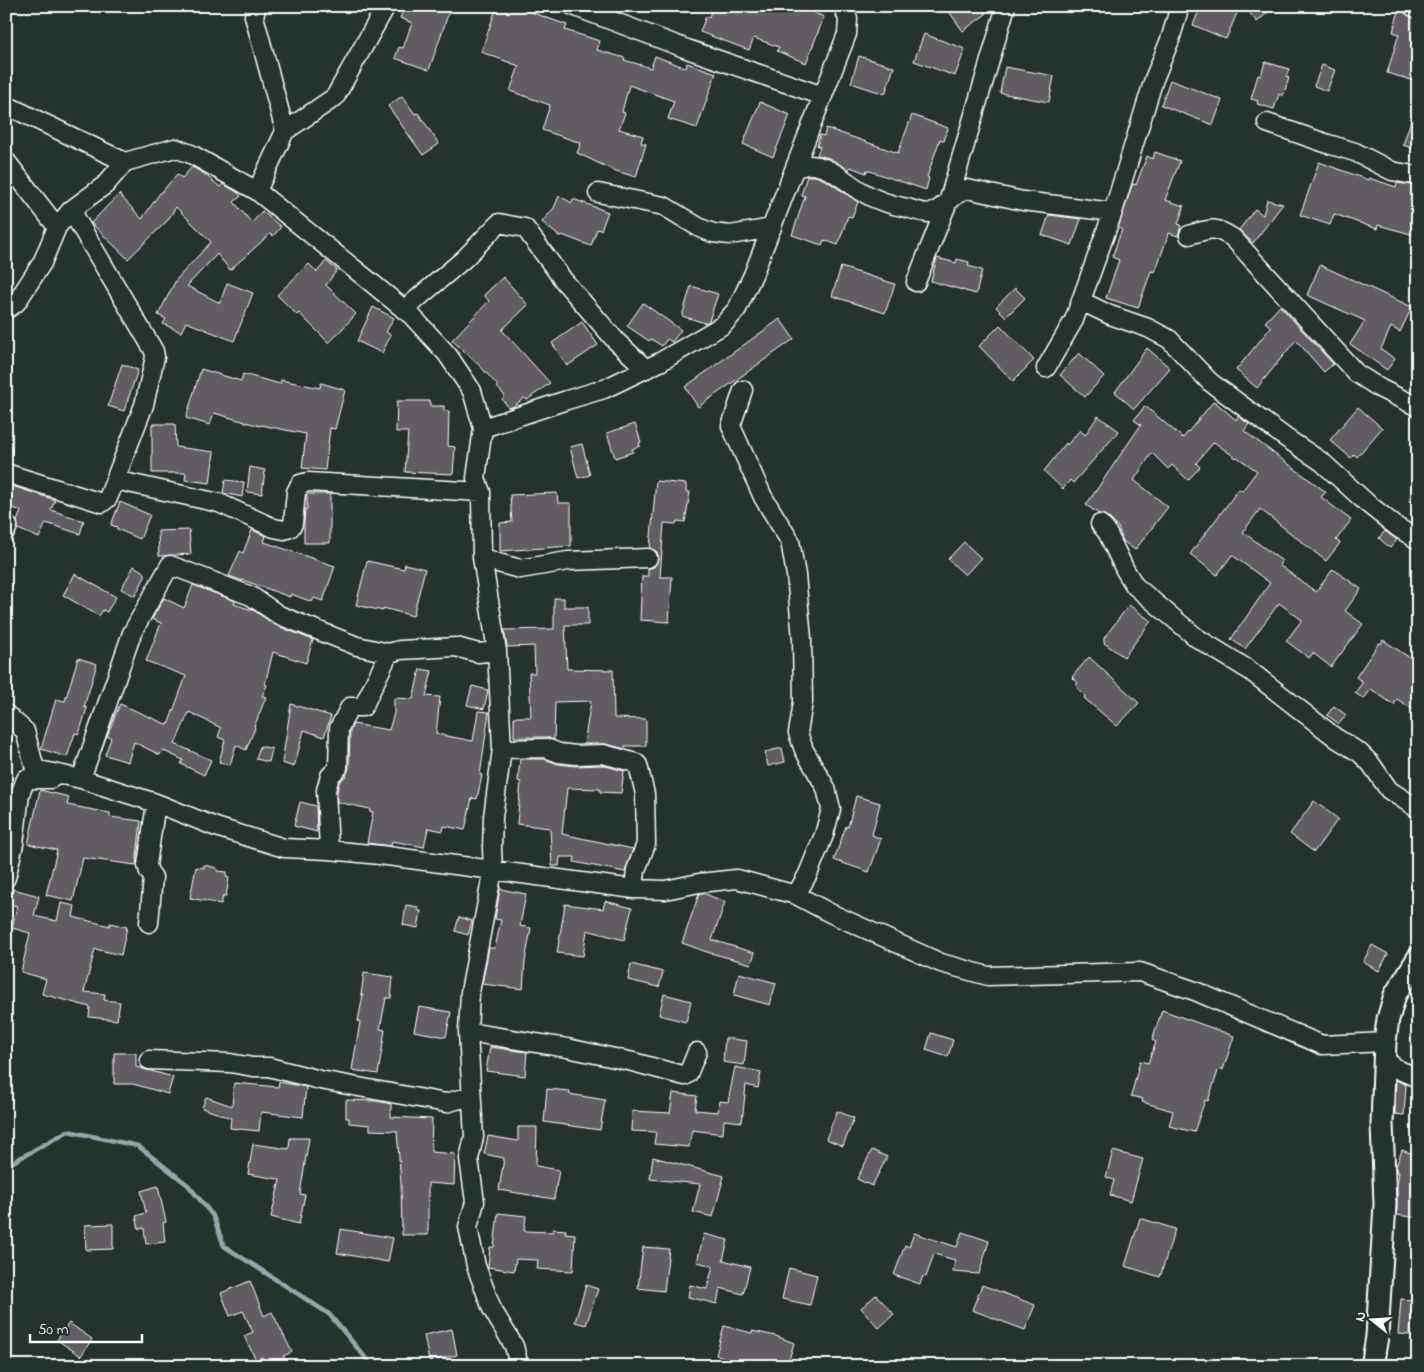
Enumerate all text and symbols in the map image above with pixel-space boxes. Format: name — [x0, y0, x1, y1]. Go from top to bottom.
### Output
north arrow — [1346, 1294, 1396, 1344]
text: N — [1350, 1309, 1372, 1324]
scale bar — [30, 1312, 142, 1344]
text: 50 m — [38, 1319, 69, 1341]

